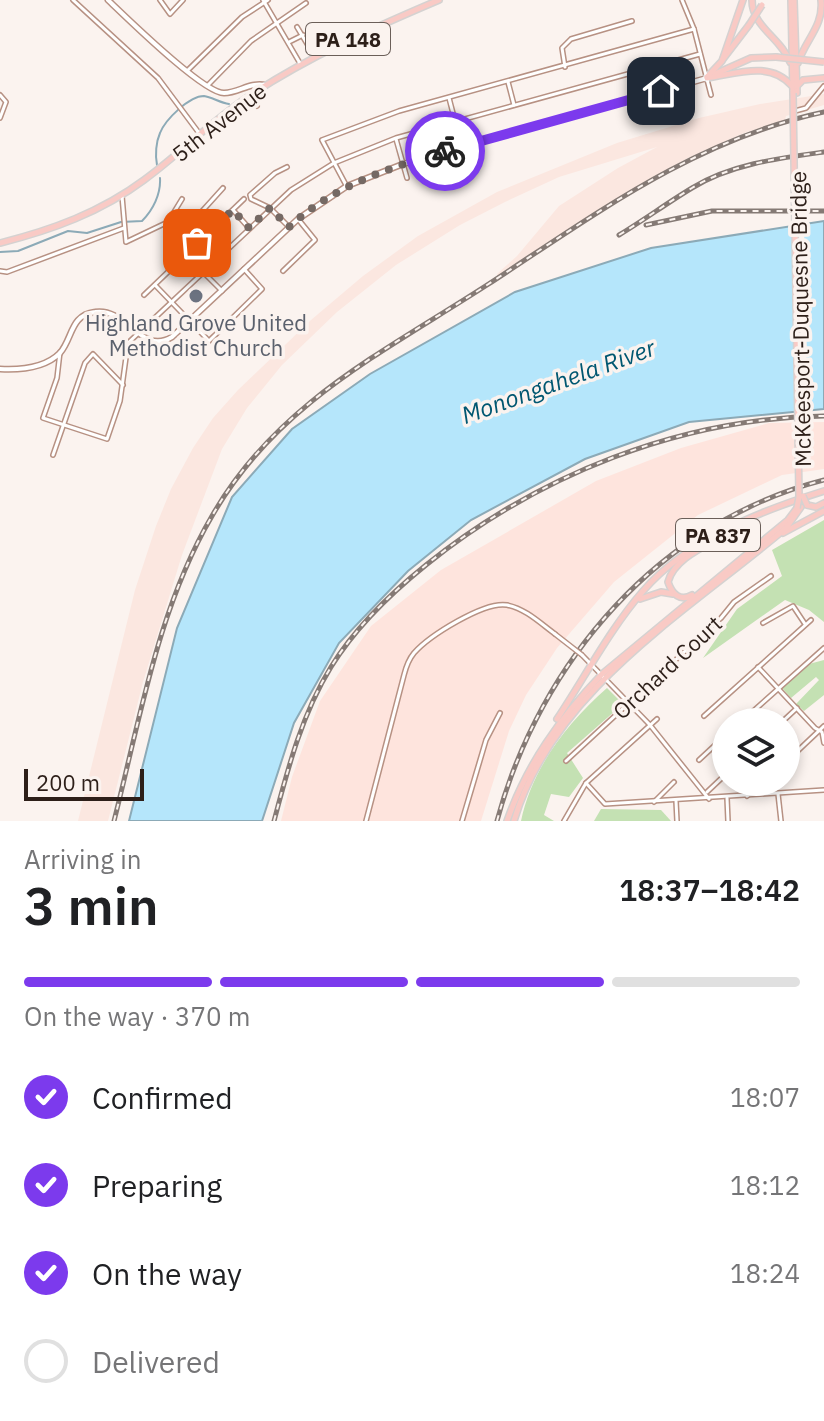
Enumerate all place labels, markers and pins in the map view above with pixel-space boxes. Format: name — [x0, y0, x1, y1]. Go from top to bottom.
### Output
pin — [627, 57, 695, 125]
pin — [163, 209, 231, 277]
marker: Highland Grove United Methodist Church — [187, 287, 205, 305]
place label: Highland Grove United Methodist Church — [85, 308, 307, 362]

